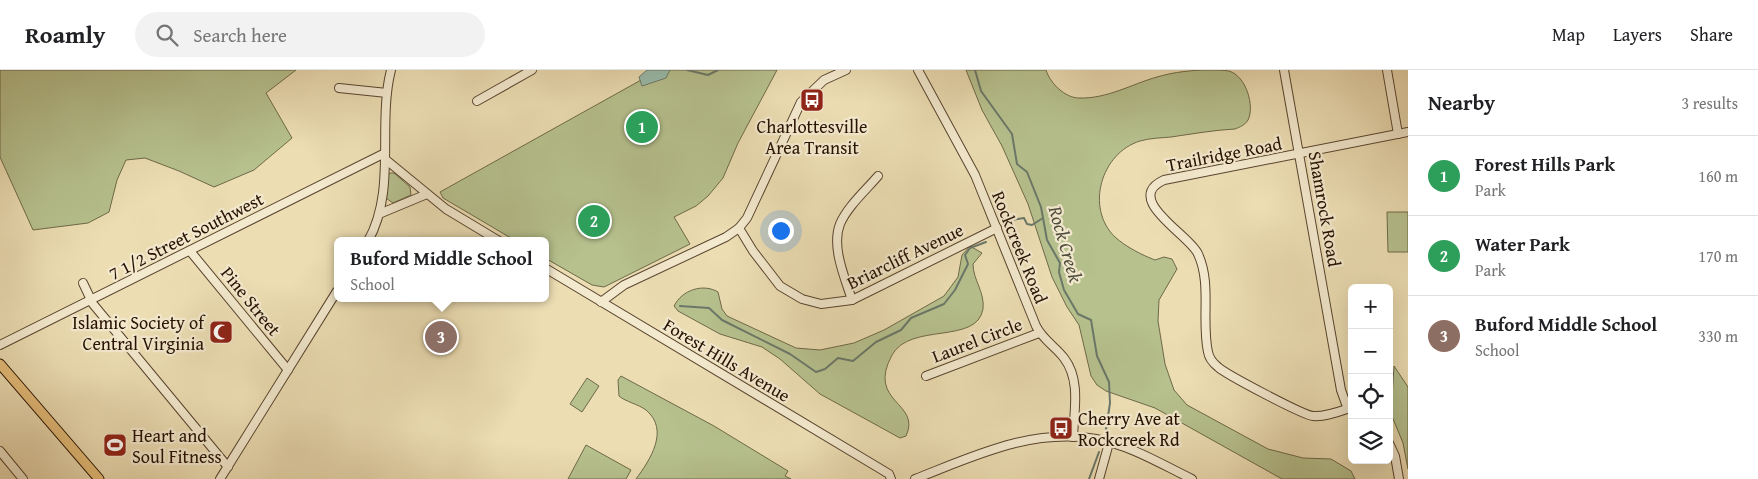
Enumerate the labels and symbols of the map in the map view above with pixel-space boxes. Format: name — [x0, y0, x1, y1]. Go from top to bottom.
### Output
bus stop icon: Charlottesville Area Transit — [799, 87, 825, 113]
pin: 1 — [626, 108, 658, 146]
place label: Charlottesville Area Transit — [757, 113, 867, 161]
street label: Trailridge Road — [1164, 130, 1284, 178]
street label: Shamrock Road — [1302, 149, 1349, 269]
street label: 7 1/2 Street Southwest — [104, 185, 269, 287]
street label: Rockcreek Road — [985, 187, 1055, 308]
pin: 2 — [578, 202, 610, 240]
water label: Rock Creek — [1041, 202, 1090, 286]
street label: Briarcliff Avenue — [842, 216, 968, 296]
your location — [768, 218, 794, 244]
street label: Pine Street — [214, 260, 288, 342]
place label: Islamic Society of Central Virginia — [72, 309, 206, 357]
street label: Laurel Circle — [928, 310, 1026, 370]
street label: Forest Hills Avenue — [658, 311, 796, 409]
pin: 3 — [425, 318, 457, 356]
mosque icon: Islamic Society of Central Virginia — [208, 319, 234, 345]
place label: Cherry Ave at Rockcreek Rd — [1078, 405, 1181, 453]
bus stop icon: Cherry Ave at Rockcreek Rd — [1048, 415, 1074, 441]
place label: Heart and Soul Fitness — [132, 422, 222, 470]
sports icon: Heart and Soul Fitness — [102, 432, 128, 458]

